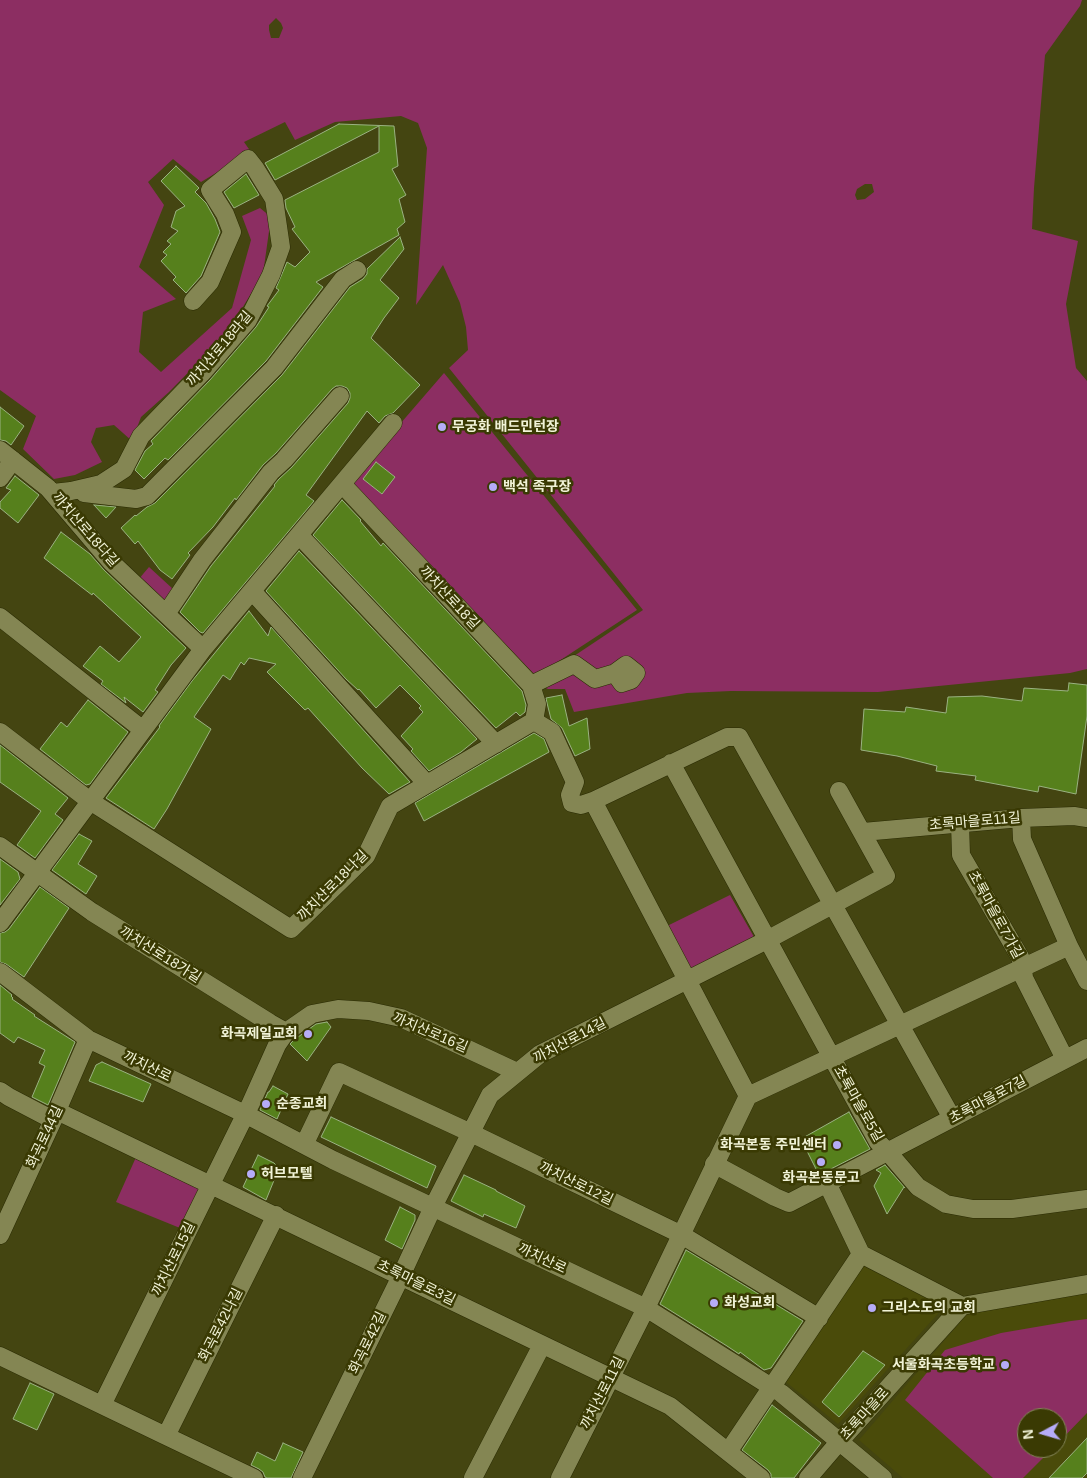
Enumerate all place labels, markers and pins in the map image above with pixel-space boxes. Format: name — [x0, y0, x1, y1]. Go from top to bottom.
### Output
place label: 무궁화 배드민턴장 — [452, 419, 559, 435]
marker: 무궁화 배드민턴장 — [436, 421, 448, 433]
place label: 백석 족구장 — [503, 479, 571, 495]
marker: 백석 족구장 — [487, 481, 499, 493]
place label: 화곡제일교회 — [221, 1026, 298, 1042]
marker: 화곡제일교회 — [302, 1028, 314, 1040]
place label: 순종교회 — [276, 1096, 328, 1112]
marker: 순종교회 — [260, 1098, 272, 1110]
place label: 화곡본동 주민센터 — [720, 1137, 827, 1153]
marker: 화곡본동 주민센터 — [831, 1139, 843, 1151]
marker: 화곡본동문고 — [815, 1156, 827, 1168]
place label: 허브모텔 — [261, 1166, 313, 1182]
marker: 허브모텔 — [245, 1168, 257, 1180]
place label: 화곡본동문고 — [782, 1170, 860, 1186]
place label: 화성교회 — [724, 1295, 776, 1311]
marker: 화성교회 — [708, 1297, 720, 1309]
place label: 그리스도의 교회 — [882, 1300, 976, 1316]
marker: 그리스도의 교회 — [866, 1302, 878, 1314]
place label: 서울화곡초등학교 — [892, 1357, 995, 1373]
marker: 서울화곡초등학교 — [999, 1359, 1011, 1371]

